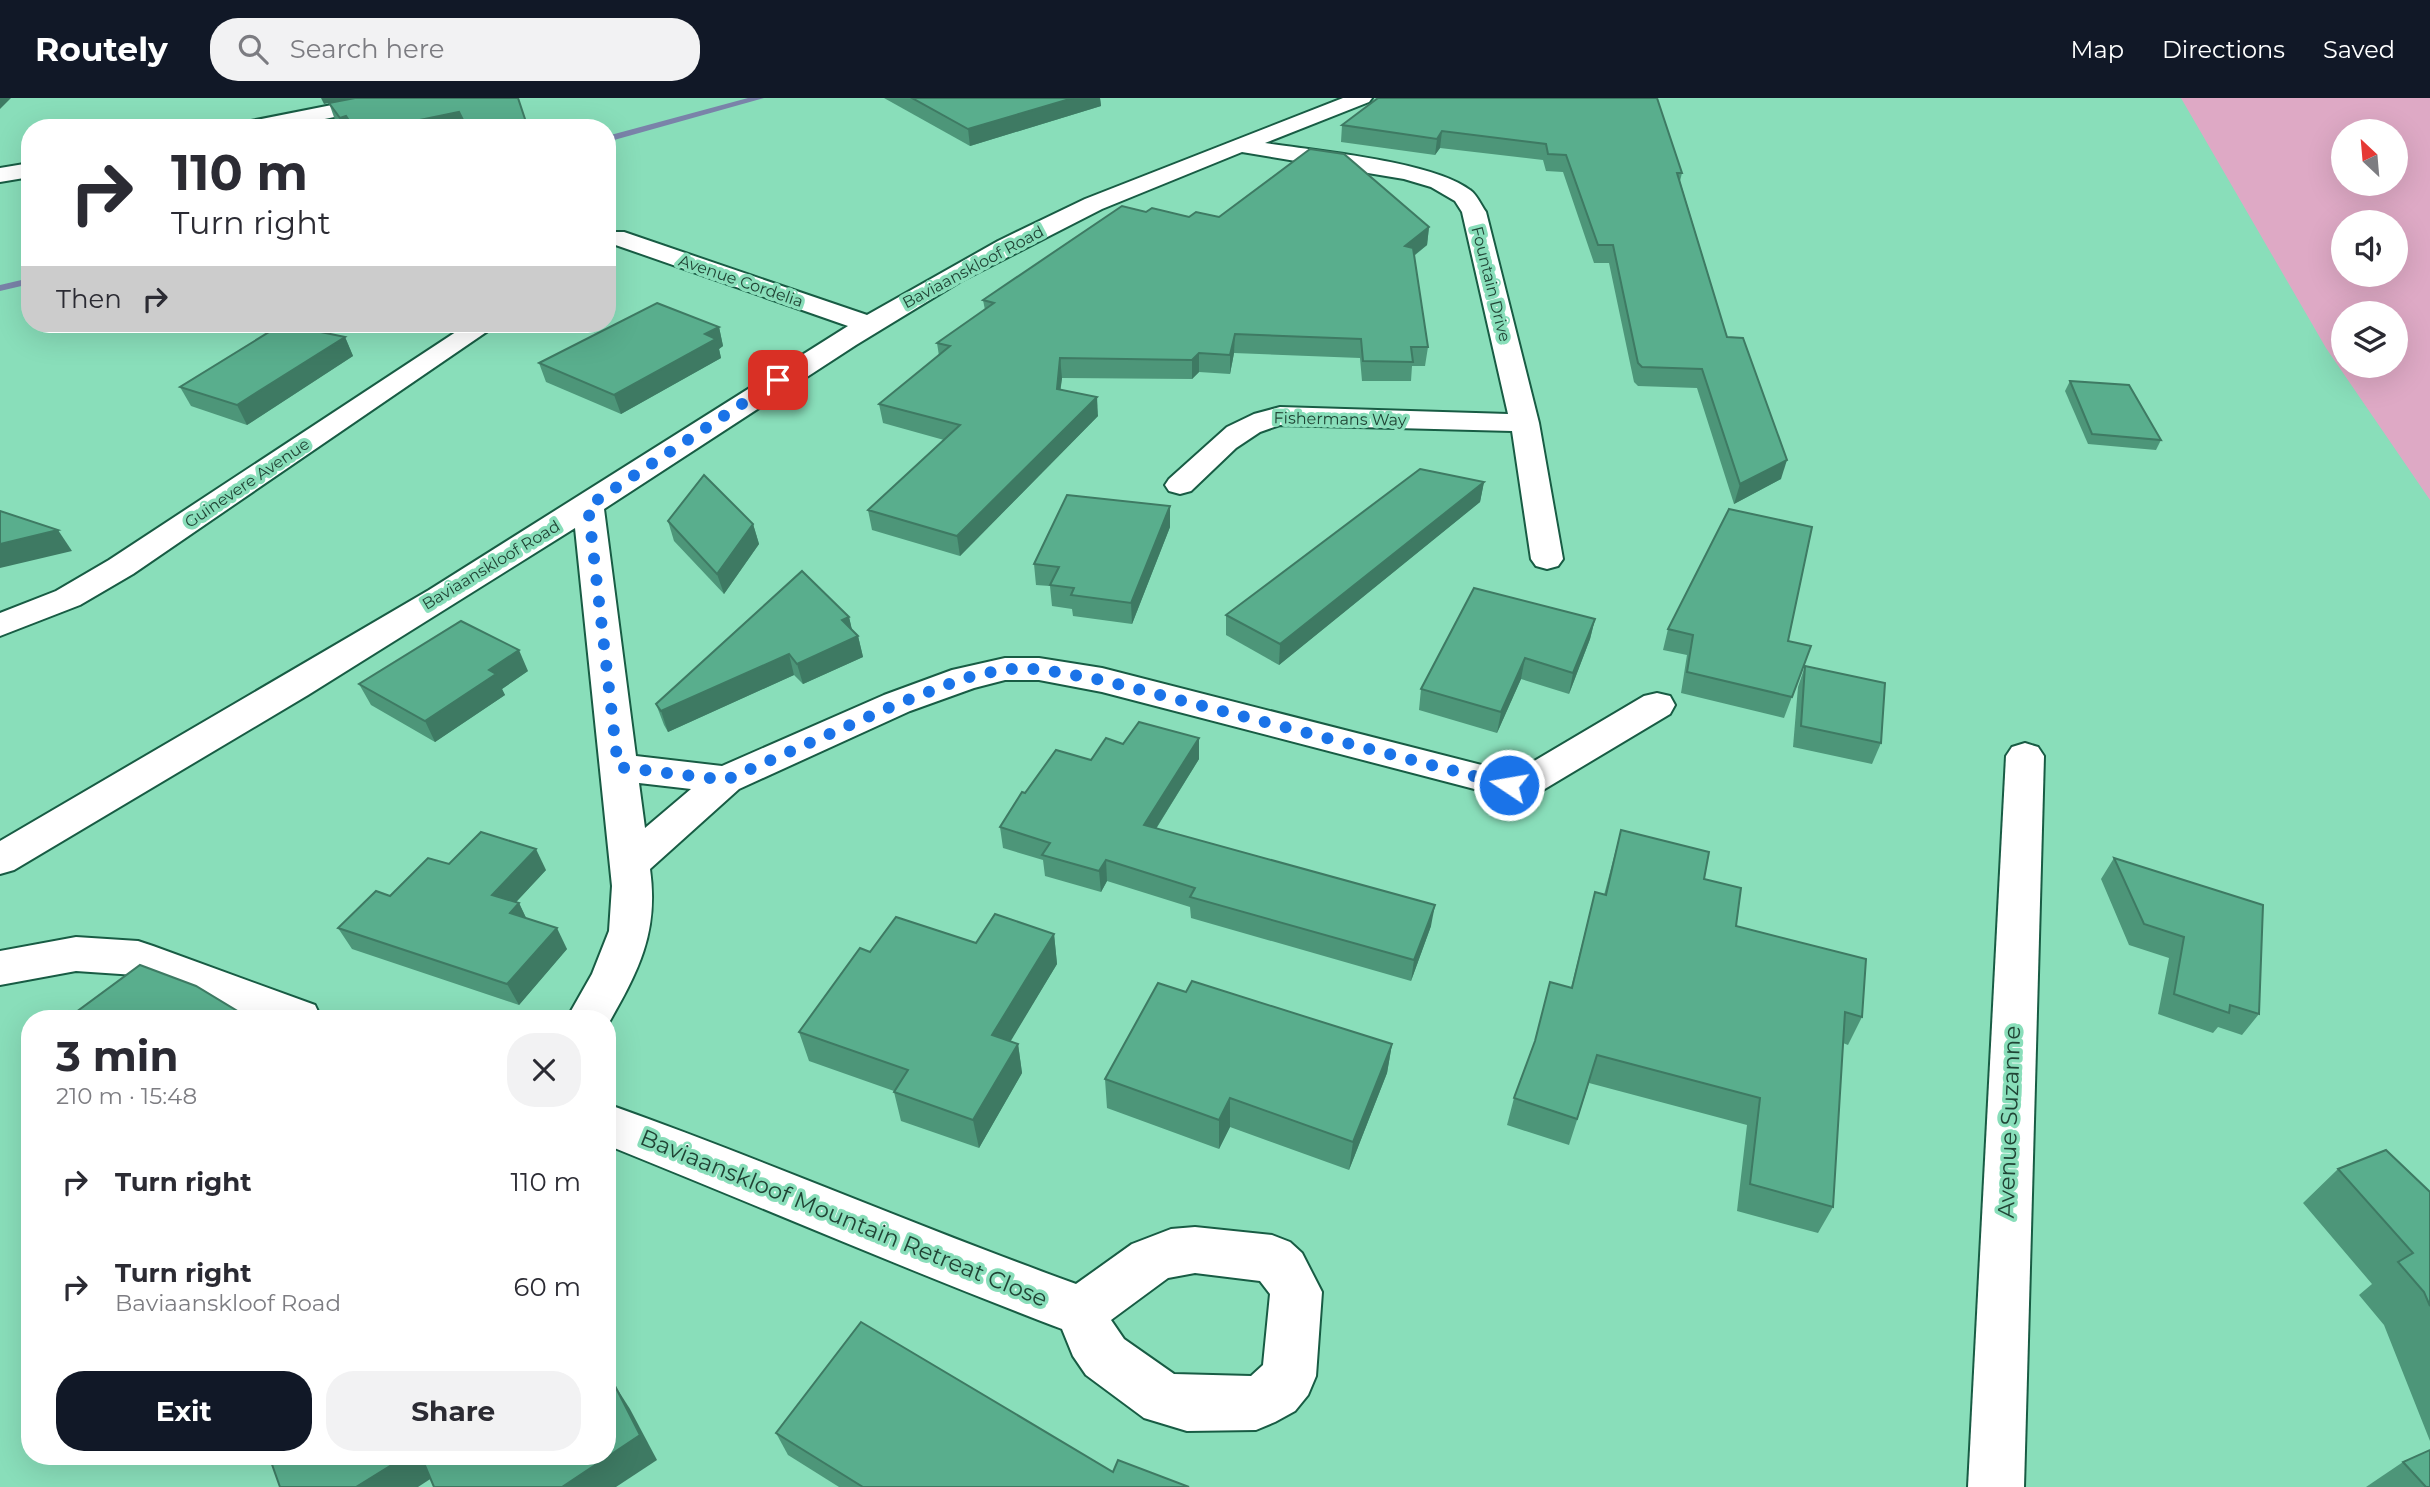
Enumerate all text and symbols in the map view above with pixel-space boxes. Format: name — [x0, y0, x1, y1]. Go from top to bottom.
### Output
search box — [210, 18, 700, 81]
text: Routely — [35, 29, 168, 69]
icon: search — [234, 30, 272, 68]
text: Search here — [290, 33, 445, 65]
text: Map — [2071, 35, 2124, 64]
text: Directions — [2162, 35, 2285, 64]
text: Saved — [2323, 35, 2395, 64]
north arrow — [2331, 119, 2408, 196]
map controls — [2331, 119, 2408, 378]
text: 110 m — [171, 143, 308, 202]
icon: right — [56, 147, 147, 238]
text: Turn right — [171, 203, 331, 242]
button: sound — [2331, 210, 2408, 287]
street label: Baviaanskloof Road — [899, 222, 1047, 312]
street label: Fountain Drive — [1467, 224, 1515, 344]
street label: Avenue Cordelia — [676, 251, 806, 311]
icon: right — [136, 280, 174, 318]
text: Then — [56, 283, 122, 315]
button: layers — [2331, 301, 2408, 378]
pin — [748, 350, 808, 410]
icon: arrive — [759, 361, 797, 399]
street label: Fishermans Way — [1273, 408, 1407, 430]
street label: Guinevere Avenue — [181, 434, 313, 532]
street label: Baviaanskloof Road — [419, 516, 563, 614]
position arrow — [1472, 748, 1546, 822]
street label: Avenue Suzanne — [1992, 1025, 2026, 1219]
text: 3 min — [56, 1030, 178, 1082]
button: close — [507, 1033, 581, 1107]
text: 210 m · 15:48 — [56, 1082, 197, 1110]
street label: Baviaanskloof Mountain Retreat Close — [636, 1123, 1052, 1313]
icon: right — [56, 1163, 94, 1201]
text: Turn right — [115, 1166, 251, 1198]
text: 110 m — [511, 1166, 581, 1198]
text: Turn right — [115, 1257, 251, 1289]
icon: right — [56, 1268, 94, 1306]
text: 60 m — [514, 1271, 581, 1303]
text: Baviaanskloof Road — [115, 1289, 341, 1317]
button: Exit — [56, 1371, 312, 1451]
button: Share — [326, 1371, 581, 1451]

